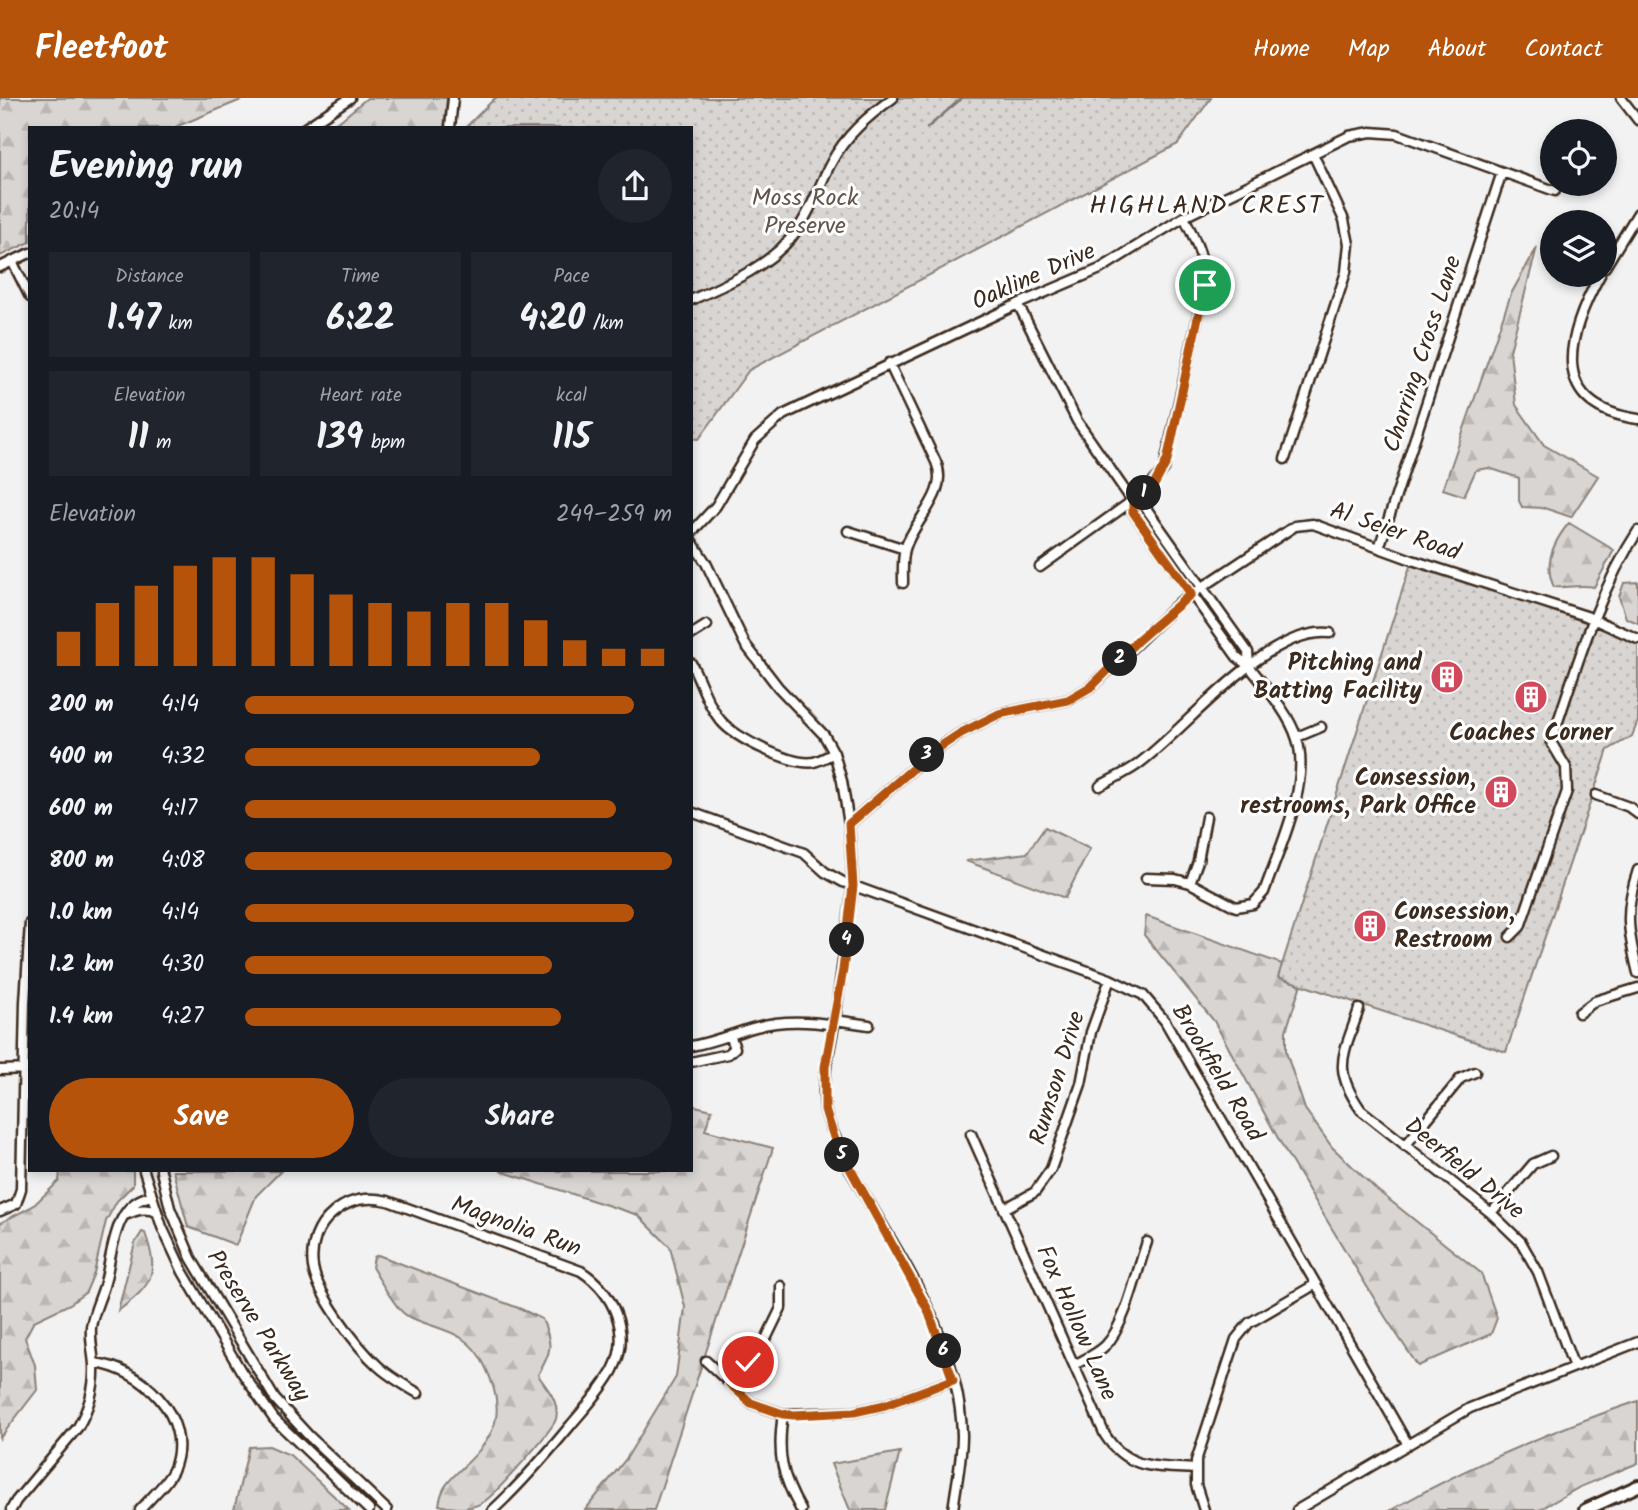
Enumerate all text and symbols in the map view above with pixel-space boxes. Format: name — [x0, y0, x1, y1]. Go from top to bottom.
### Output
text: Fleetfoot — [35, 23, 168, 76]
text: Home — [1253, 30, 1310, 69]
text: Map — [1348, 30, 1390, 69]
text: About — [1428, 30, 1486, 69]
text: Contact — [1524, 30, 1603, 69]
map controls — [1540, 119, 1617, 287]
button: locate — [1540, 119, 1617, 196]
text: Evening run — [49, 138, 243, 198]
button: share — [598, 149, 672, 223]
park label: Moss Rock Preserve — [752, 179, 859, 246]
district label: HIGHLAND CREST — [1089, 185, 1325, 227]
text: 20:14 — [49, 194, 99, 230]
button: layers — [1540, 210, 1617, 287]
street label: Oakline Drive — [966, 232, 1102, 322]
street label: Charring Cross Lane — [1373, 250, 1473, 458]
pin — [1175, 255, 1235, 315]
text: Distance — [115, 262, 184, 292]
text: Time — [341, 262, 380, 292]
text: Pace — [553, 262, 590, 292]
icon: arrive — [1186, 266, 1224, 304]
text: 1.47 — [106, 292, 161, 348]
text: 6:22 — [326, 292, 395, 348]
text: 4:20 — [519, 292, 585, 348]
text: km — [161, 309, 193, 339]
text: /km — [585, 309, 624, 339]
text: Elevation — [114, 381, 185, 411]
text: Heart rate — [319, 381, 402, 411]
text: kcal — [556, 381, 587, 411]
text: 11 — [128, 411, 149, 467]
text: 139 — [316, 411, 363, 467]
text: 115 — [552, 411, 591, 467]
text: m — [149, 428, 171, 458]
text: bpm — [363, 428, 405, 458]
pin: 1 — [1126, 476, 1162, 510]
text: 1 — [1141, 477, 1146, 507]
street label: Al Seier Road — [1324, 491, 1467, 573]
text: Elevation — [49, 497, 136, 533]
text: 249–259 m — [556, 497, 672, 533]
pin: 2 — [1102, 642, 1138, 676]
text: 2 — [1114, 643, 1125, 673]
place label: Pitching and Batting Facility — [1254, 644, 1423, 711]
building icon: Pitching and Batting Facility — [1428, 658, 1466, 696]
building icon: Coaches Corner — [1512, 678, 1550, 716]
text: 200 m — [49, 687, 114, 723]
text: 4:14 — [161, 687, 199, 723]
place label: Coaches Corner — [1449, 714, 1614, 753]
pin: 3 — [909, 738, 944, 772]
text: 400 m — [49, 739, 113, 775]
text: 4:32 — [161, 739, 206, 775]
text: 3 — [921, 739, 932, 769]
place label: Consession, restrooms, Park Office — [1240, 759, 1476, 826]
building icon: Consession, restrooms, Park Office — [1482, 773, 1520, 811]
text: 600 m — [49, 791, 113, 827]
text: 4:17 — [161, 791, 197, 827]
text: 800 m — [49, 843, 114, 879]
text: 4:08 — [161, 843, 205, 879]
place label: Consession, Restroom — [1394, 893, 1515, 960]
text: 1.0 km — [49, 895, 112, 931]
text: 4:14 — [161, 895, 199, 931]
building icon: Consession, Restroom — [1351, 907, 1389, 945]
pin: 4 — [830, 922, 864, 958]
text: 4 — [841, 924, 852, 954]
text: 1.2 km — [49, 947, 114, 983]
text: 4:30 — [161, 947, 204, 983]
street label: Brookfield Road — [1160, 996, 1274, 1150]
text: 1.4 km — [49, 999, 113, 1035]
text: 4:27 — [161, 999, 203, 1035]
street label: Rumson Drive — [1019, 1006, 1097, 1150]
button: Save — [49, 1078, 354, 1158]
button: Share — [368, 1078, 672, 1158]
street label: Deerfield Drive — [1395, 1108, 1533, 1230]
pin: 5 — [824, 1138, 860, 1172]
text: 5 — [837, 1139, 846, 1169]
street label: Magnolia Run — [445, 1185, 587, 1269]
street label: Fox Hollow Lane — [1024, 1239, 1128, 1407]
street label: Preserve Parkway — [196, 1242, 321, 1411]
pin — [718, 1332, 778, 1392]
pin: 6 — [926, 1334, 962, 1368]
text: 6 — [938, 1335, 949, 1365]
icon: check — [729, 1343, 767, 1381]

